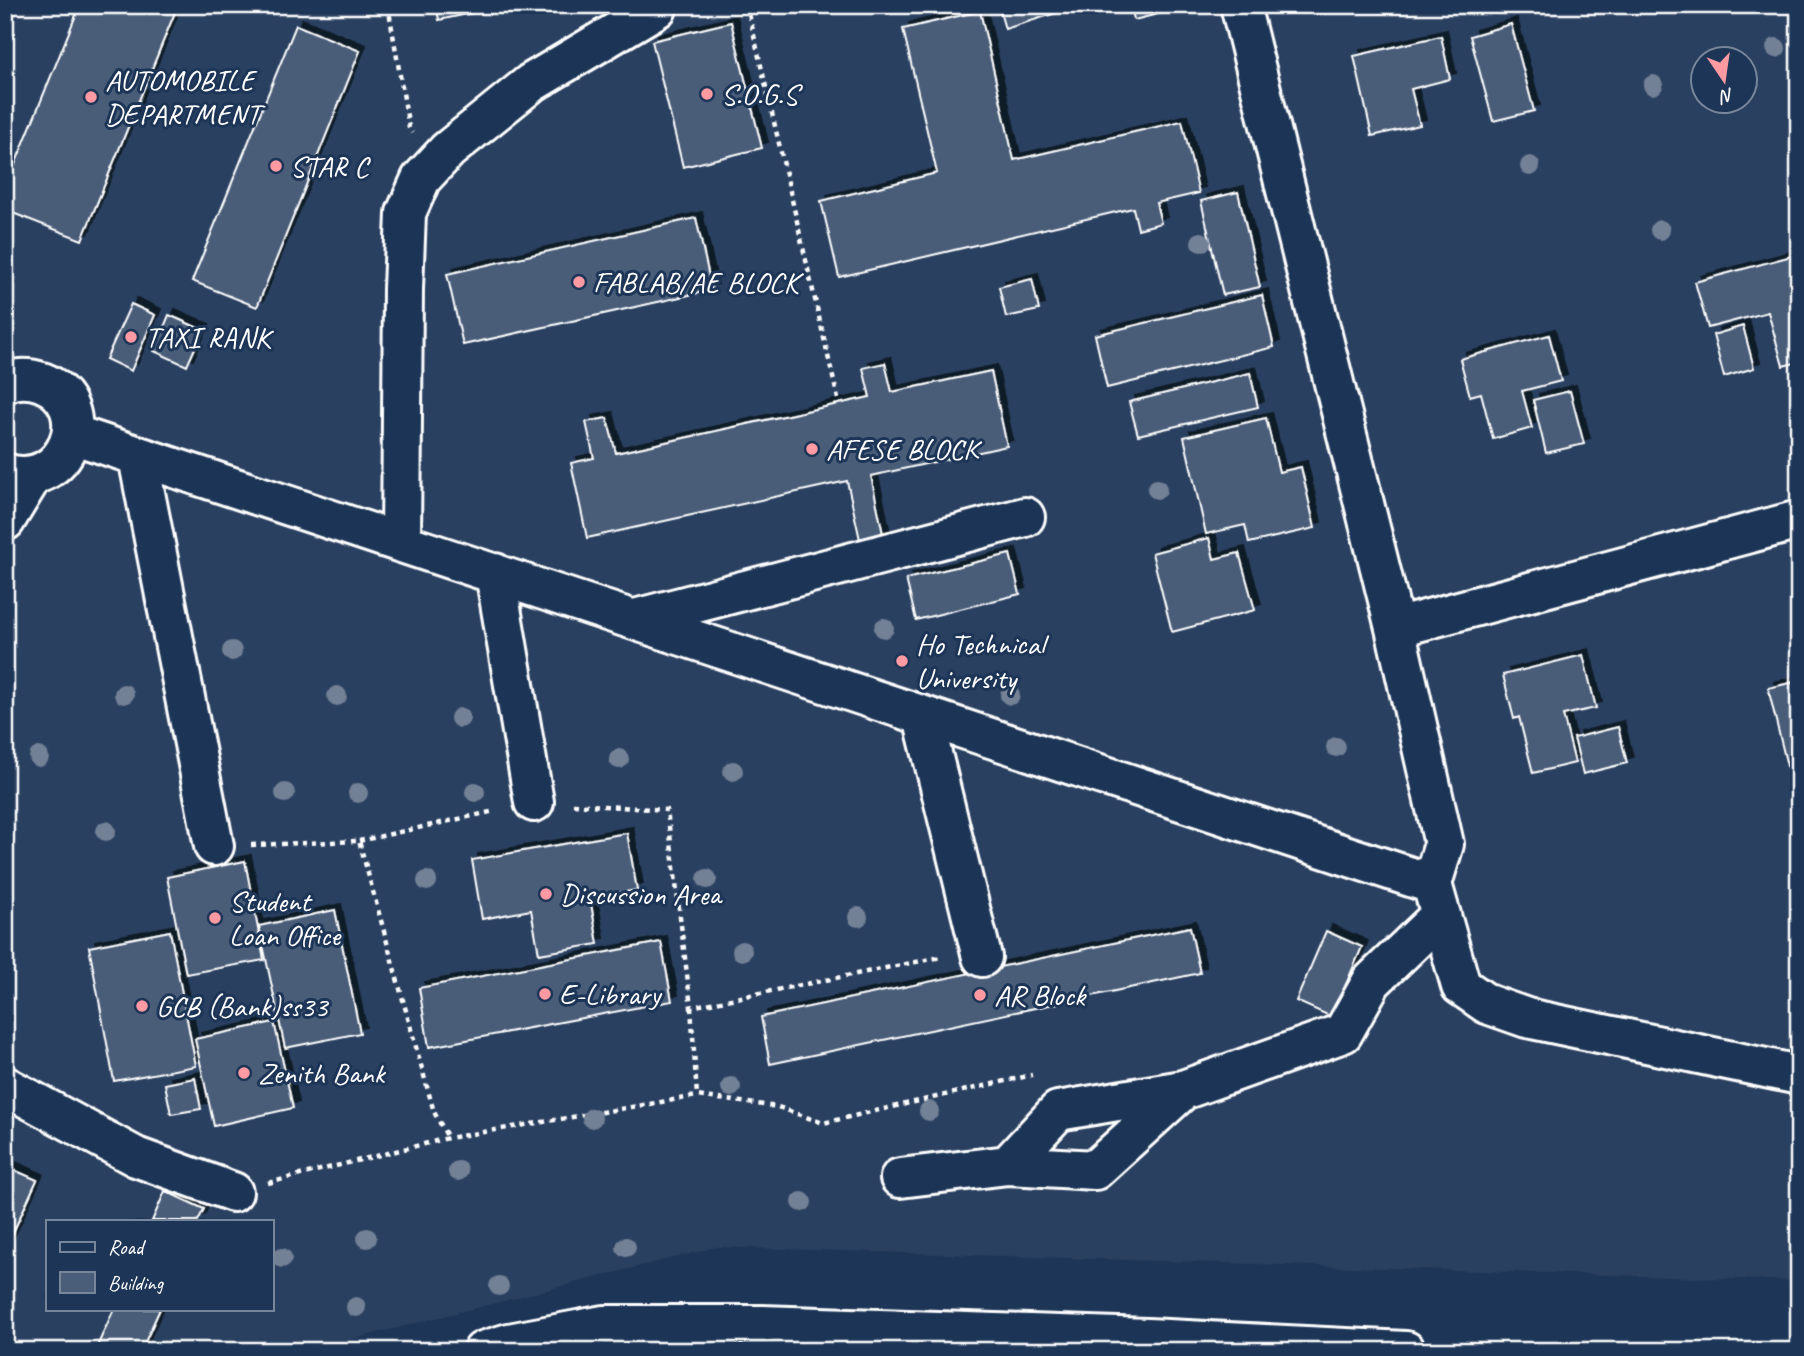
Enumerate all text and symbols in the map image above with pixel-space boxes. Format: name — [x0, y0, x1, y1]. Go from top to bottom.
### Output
north arrow — [1688, 46, 1758, 116]
place label: AUTOMOBILE DEPARTMENT — [105, 61, 266, 133]
place label: S.O.G.S — [721, 75, 803, 113]
text: N — [1716, 83, 1736, 109]
marker: S.O.G.S — [699, 86, 715, 102]
marker: AUTOMOBILE DEPARTMENT — [83, 89, 99, 105]
place label: STAR C — [290, 147, 371, 185]
marker: STAR C — [268, 158, 284, 174]
place label: FABLAB/AE BLOCK — [593, 263, 805, 301]
marker: FABLAB/AE BLOCK — [571, 274, 587, 290]
place label: TAXI RANK — [145, 318, 275, 356]
marker: TAXI RANK — [123, 329, 139, 345]
place label: AFESE BLOCK — [826, 430, 983, 468]
marker: AFESE BLOCK — [804, 441, 820, 457]
place label: Ho Technical University — [916, 625, 1050, 697]
marker: Ho Technical University — [894, 653, 910, 669]
place label: Discussion Area — [560, 875, 723, 913]
place label: Student Loan Office — [229, 882, 342, 954]
marker: Discussion Area — [538, 886, 554, 902]
marker: Student Loan Office — [207, 910, 223, 926]
place label: E-Library — [559, 975, 663, 1013]
place label: AR Block — [994, 976, 1087, 1014]
marker: E-Library — [537, 986, 553, 1002]
place label: GCB (Bank)ss33 — [156, 987, 330, 1025]
marker: AR Block — [972, 987, 988, 1003]
marker: GCB (Bank)ss33 — [134, 998, 150, 1014]
place label: Zenith Bank — [258, 1054, 387, 1092]
marker: Zenith Bank — [236, 1065, 252, 1081]
legend — [46, 1220, 273, 1310]
text: Road — [108, 1234, 147, 1260]
text: Building — [108, 1270, 165, 1296]

